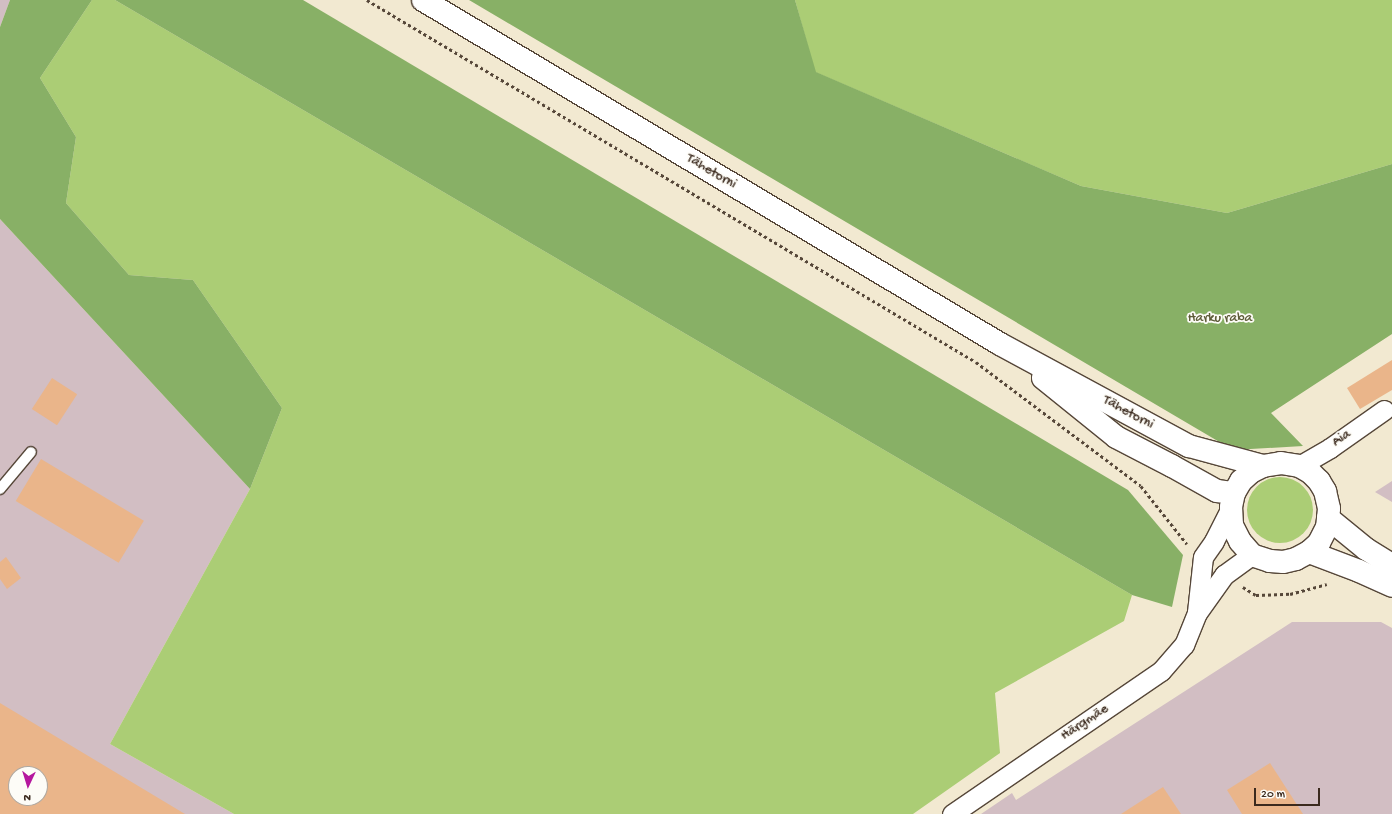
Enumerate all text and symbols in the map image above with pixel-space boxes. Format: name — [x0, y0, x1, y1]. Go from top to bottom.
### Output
street label: Tähetorni — [683, 151, 739, 193]
park label: Harku raba — [1188, 311, 1252, 327]
street label: Tähetorni — [1100, 392, 1156, 434]
street label: Aia — [1329, 427, 1355, 451]
street label: Härgmäe — [1058, 701, 1112, 745]
north arrow — [8, 766, 48, 806]
scale bar — [1256, 780, 1322, 806]
text: 20 m — [1261, 788, 1285, 802]
text: N — [23, 791, 31, 803]

